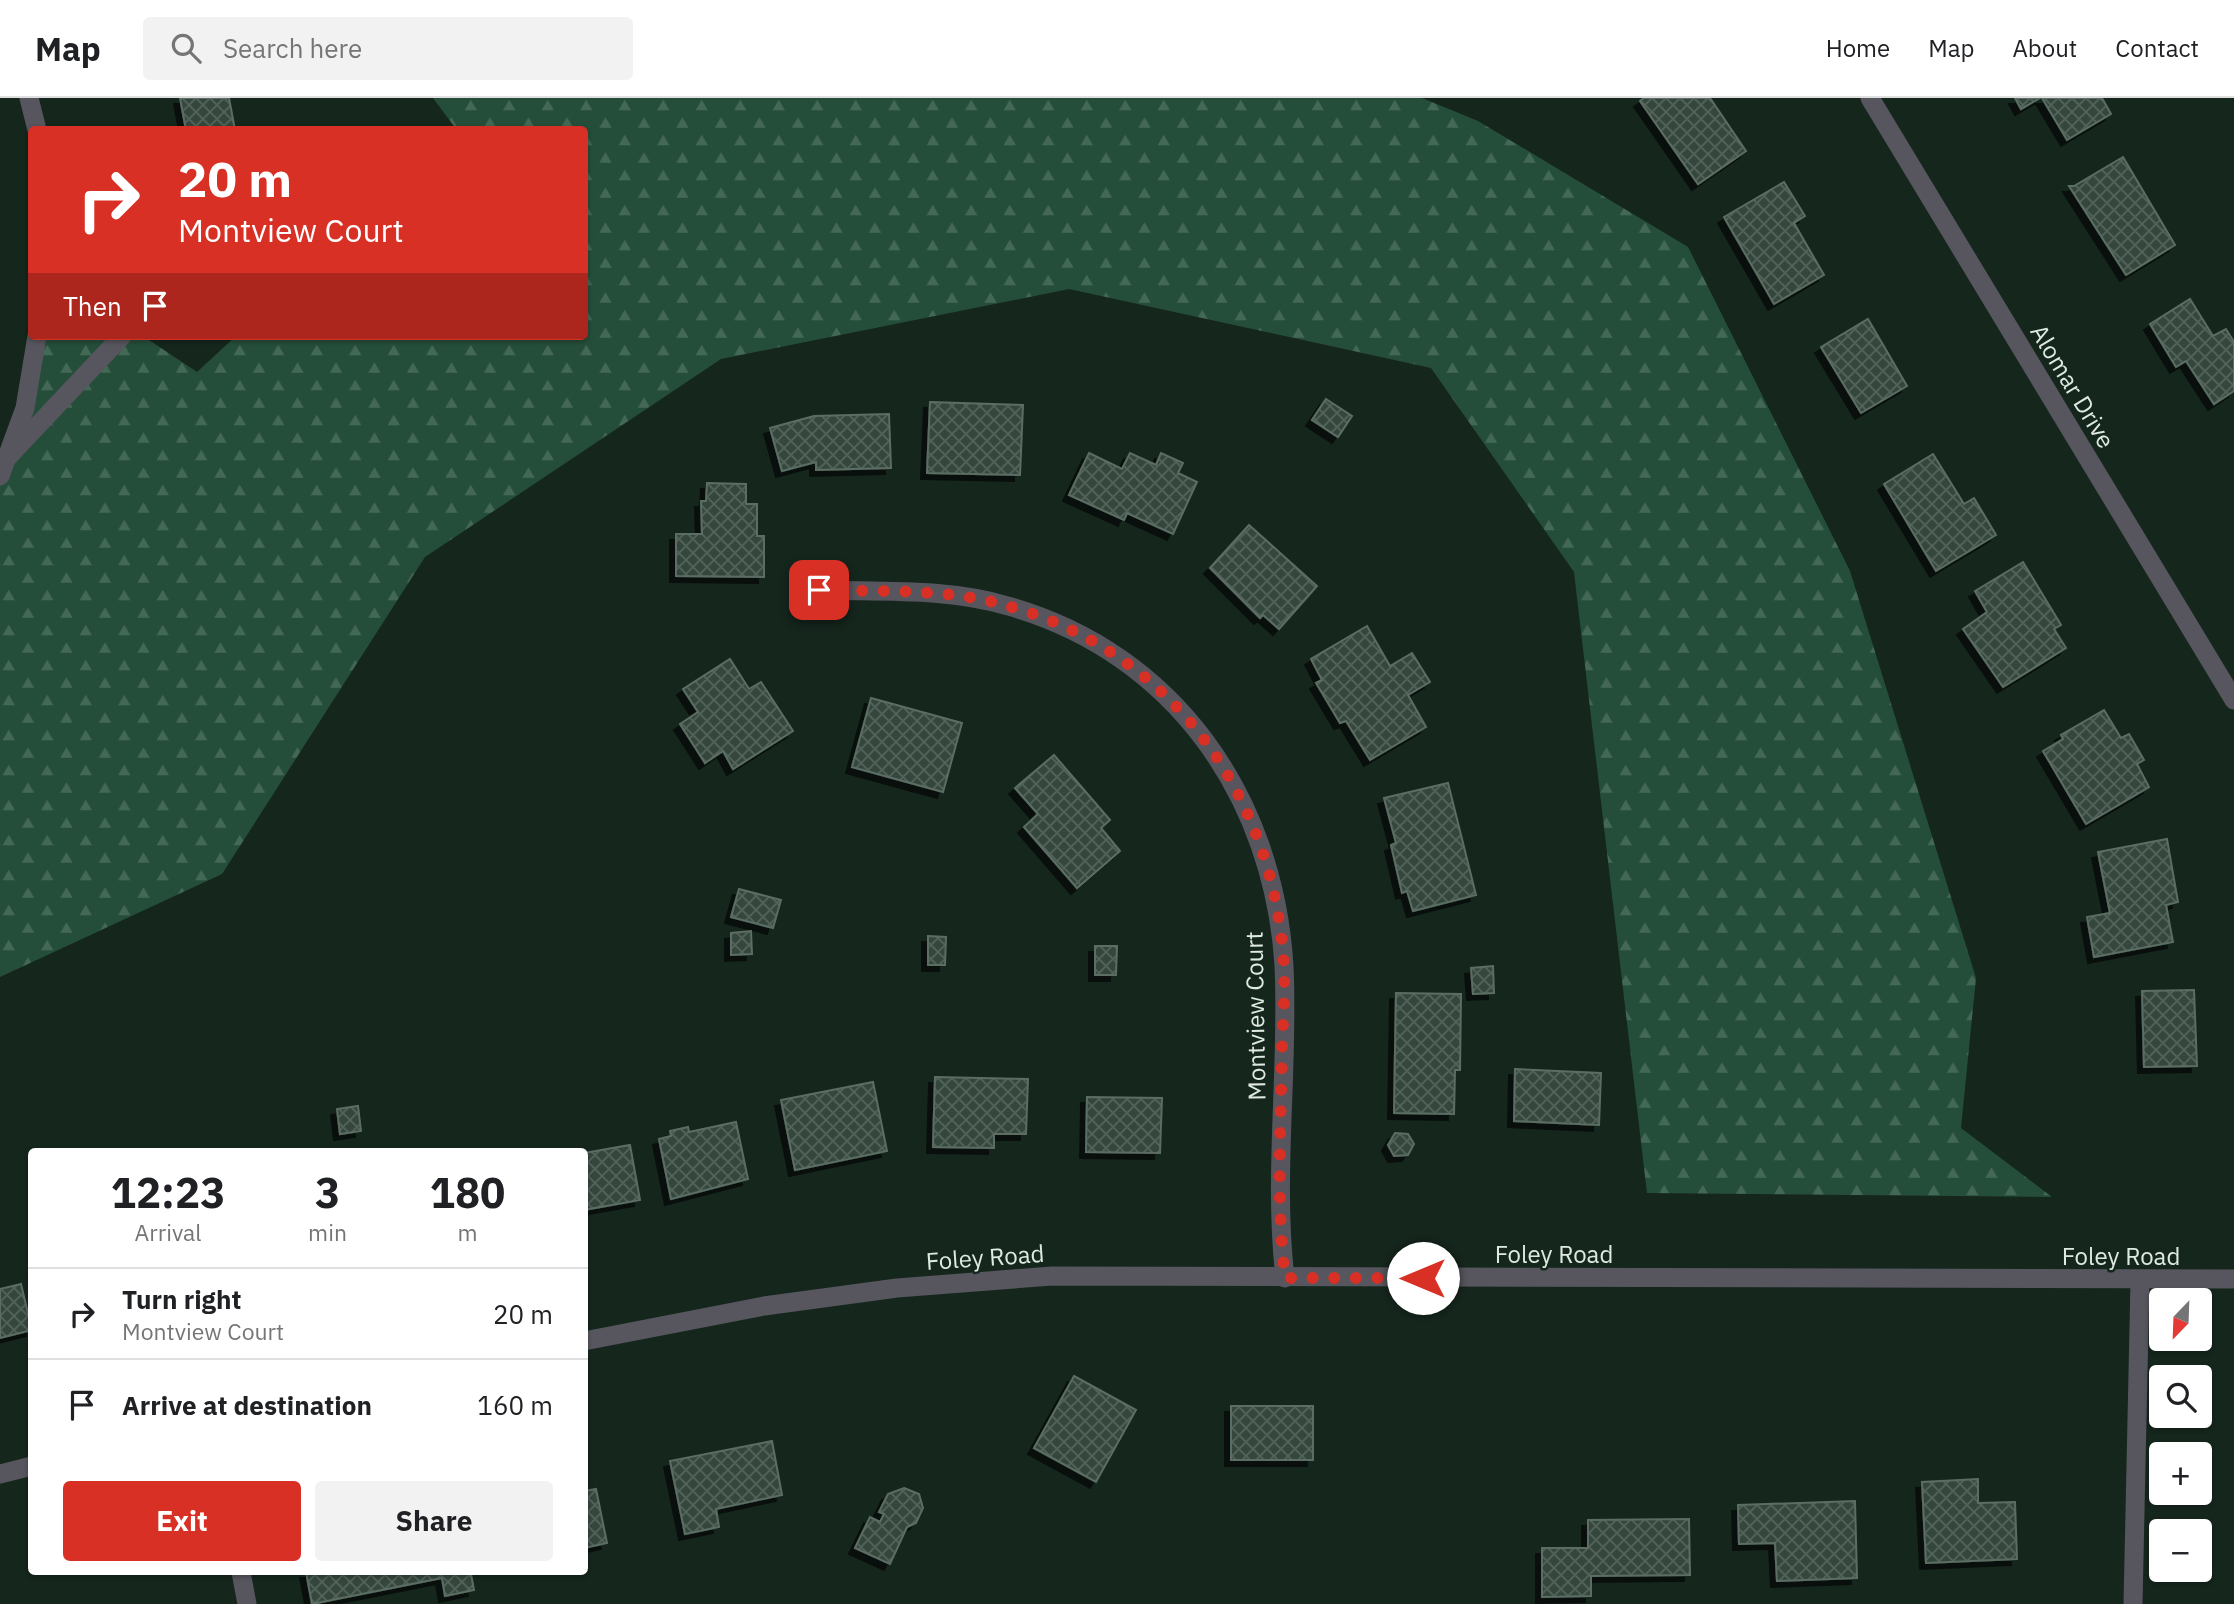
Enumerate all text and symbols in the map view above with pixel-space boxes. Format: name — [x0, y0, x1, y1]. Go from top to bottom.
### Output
search box — [143, 17, 633, 80]
text: Map — [35, 27, 101, 70]
icon: search — [167, 29, 205, 67]
text: Search here — [223, 31, 362, 65]
text: Home — [1826, 32, 1890, 64]
text: Map — [1928, 32, 1974, 64]
text: About — [2012, 32, 2077, 64]
text: Contact — [2115, 32, 2199, 64]
text: 20 m — [178, 147, 292, 210]
icon: right — [63, 154, 154, 245]
text: Montview Court — [178, 209, 404, 251]
icon: arrive — [136, 287, 174, 325]
text: Then — [63, 289, 122, 323]
street label: Alomar Drive — [2023, 318, 2123, 454]
pin — [789, 560, 849, 620]
icon: arrive — [800, 571, 838, 609]
street label: Montview Court — [1238, 931, 1272, 1101]
text: 12:23 — [111, 1165, 225, 1220]
text: 3 — [315, 1165, 340, 1220]
text: 180 — [430, 1165, 505, 1220]
text: Arrival — [135, 1217, 202, 1247]
text: min — [308, 1217, 347, 1247]
text: m — [457, 1217, 478, 1247]
street label: Foley Road — [925, 1237, 1045, 1277]
street label: Foley Road — [1495, 1238, 1613, 1270]
street label: Foley Road — [2062, 1240, 2180, 1272]
position arrow — [1386, 1241, 1460, 1315]
text: Turn right — [122, 1282, 241, 1316]
north arrow — [2149, 1288, 2212, 1351]
map controls — [2149, 1288, 2212, 1582]
icon: right — [63, 1295, 101, 1333]
text: 20 m — [493, 1297, 553, 1331]
text: Montview Court — [122, 1316, 284, 1346]
button: search — [2149, 1365, 2212, 1428]
icon: arrive — [63, 1386, 101, 1424]
text: Arrive at destination — [122, 1388, 372, 1422]
text: 160 m — [477, 1388, 553, 1422]
button: + — [2149, 1442, 2212, 1505]
button: Exit — [63, 1481, 301, 1561]
button: Share — [315, 1481, 553, 1561]
button: − — [2149, 1519, 2212, 1582]

